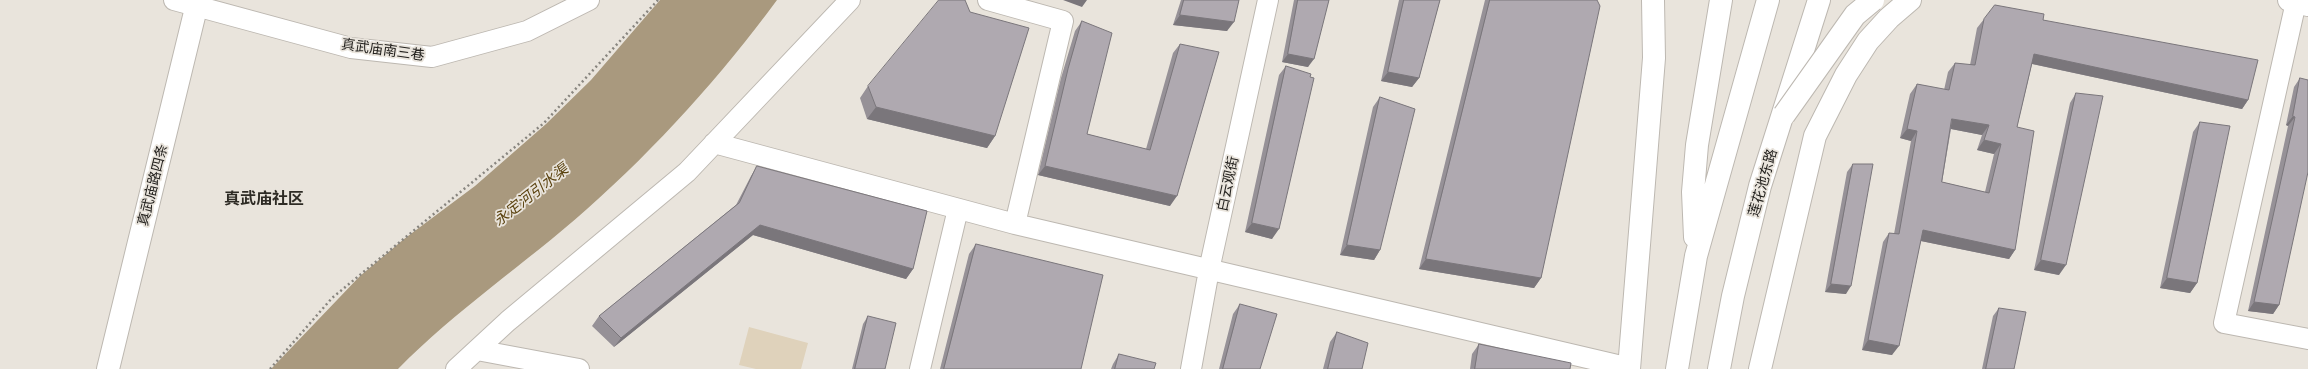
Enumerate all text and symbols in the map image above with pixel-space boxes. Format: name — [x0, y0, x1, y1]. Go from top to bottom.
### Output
street label: 真武庙南三巷 — [340, 36, 426, 64]
street label: 真武庙路四条 — [135, 142, 171, 228]
street label: 莲花池东路 — [1745, 147, 1781, 219]
street label: 白云观街 — [1214, 155, 1242, 213]
water label: 永定河引水渠 — [490, 160, 572, 230]
district label: 真武庙社区 — [224, 189, 304, 209]

